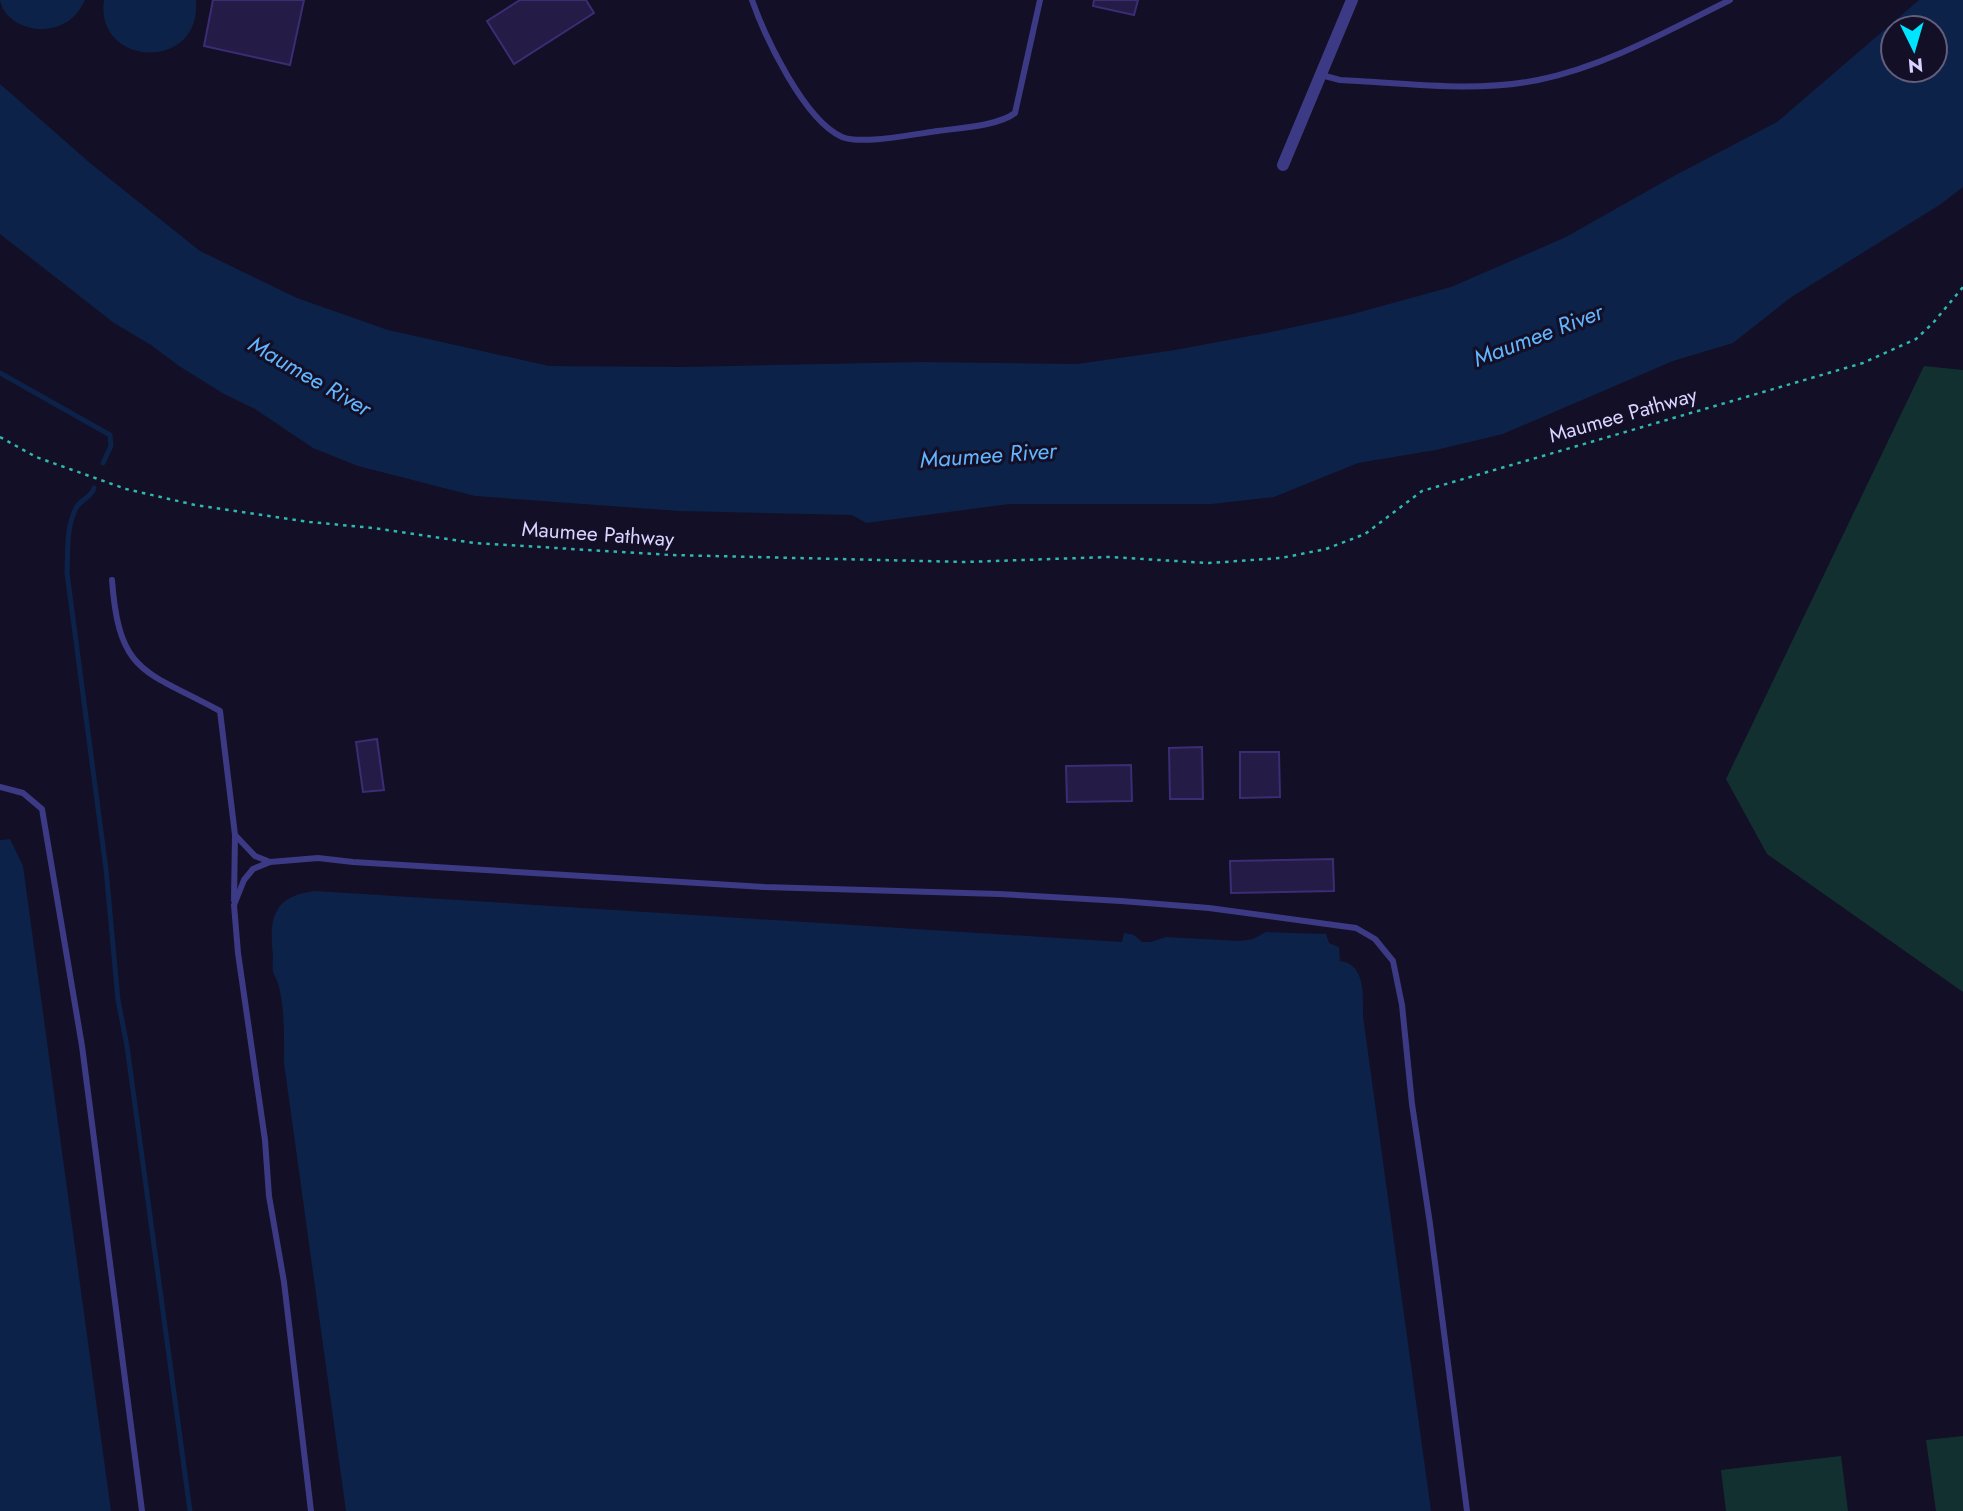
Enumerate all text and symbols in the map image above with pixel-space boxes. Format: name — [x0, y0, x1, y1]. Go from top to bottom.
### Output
north arrow — [1879, 14, 1949, 84]
text: N — [1907, 51, 1924, 80]
water label: Maumee River — [1468, 294, 1609, 375]
water label: Maumee River — [242, 327, 379, 426]
street label: Maumee Pathway — [1545, 379, 1701, 450]
water label: Maumee River — [919, 433, 1059, 477]
street label: Maumee Pathway — [521, 514, 676, 554]

